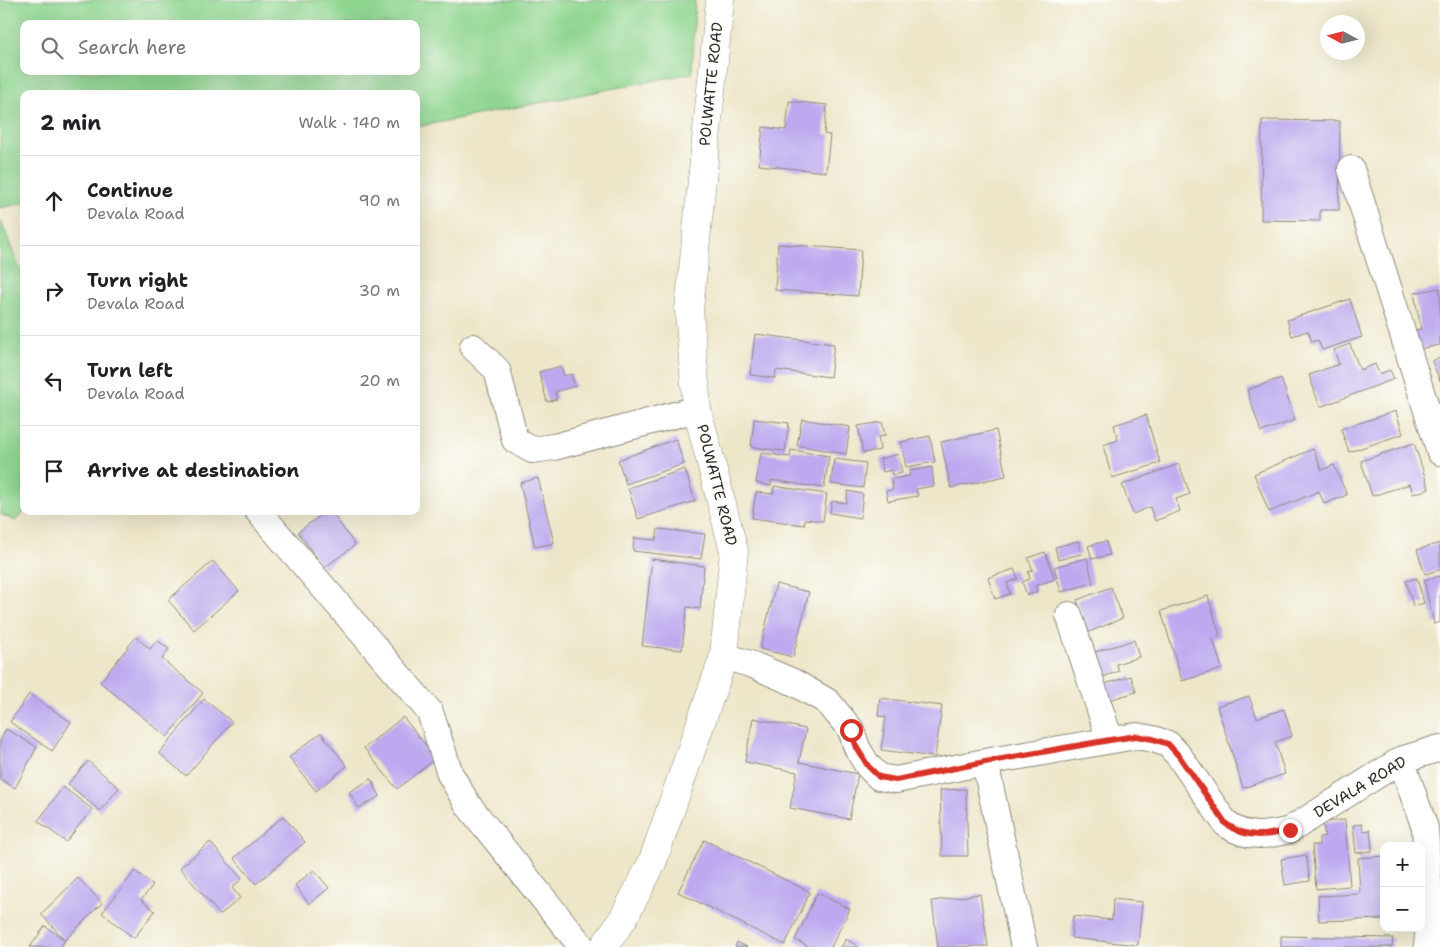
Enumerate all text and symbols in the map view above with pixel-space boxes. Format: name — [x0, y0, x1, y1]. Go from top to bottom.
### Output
north arrow — [1320, 15, 1365, 60]
search box — [20, 20, 420, 75]
street label: POLWATTE ROAD — [695, 21, 727, 147]
icon: search — [38, 34, 66, 62]
text: Search here — [78, 35, 187, 60]
text: 2 min — [40, 109, 101, 137]
text: Walk · 140 m — [298, 112, 400, 133]
text: Continue — [87, 178, 173, 203]
icon: ahead — [40, 187, 68, 215]
text: 90 m — [359, 190, 400, 211]
text: Devala Road — [87, 203, 185, 224]
text: Turn right — [87, 268, 188, 293]
icon: right — [40, 277, 68, 305]
text: 30 m — [359, 280, 400, 301]
text: Devala Road — [87, 293, 185, 314]
text: Turn left — [87, 358, 173, 383]
icon: left — [40, 367, 68, 395]
text: 20 m — [359, 370, 400, 391]
text: Devala Road — [87, 383, 185, 404]
street label: POLWATTE ROAD — [692, 422, 742, 548]
icon: arrive — [40, 457, 68, 485]
text: Arrive at destination — [87, 458, 299, 483]
route start — [840, 719, 863, 742]
street label: DEVALA ROAD — [1310, 751, 1410, 823]
route end — [1279, 819, 1302, 842]
map controls — [1380, 842, 1425, 932]
button: + — [1380, 842, 1425, 887]
button: − — [1380, 887, 1425, 932]

